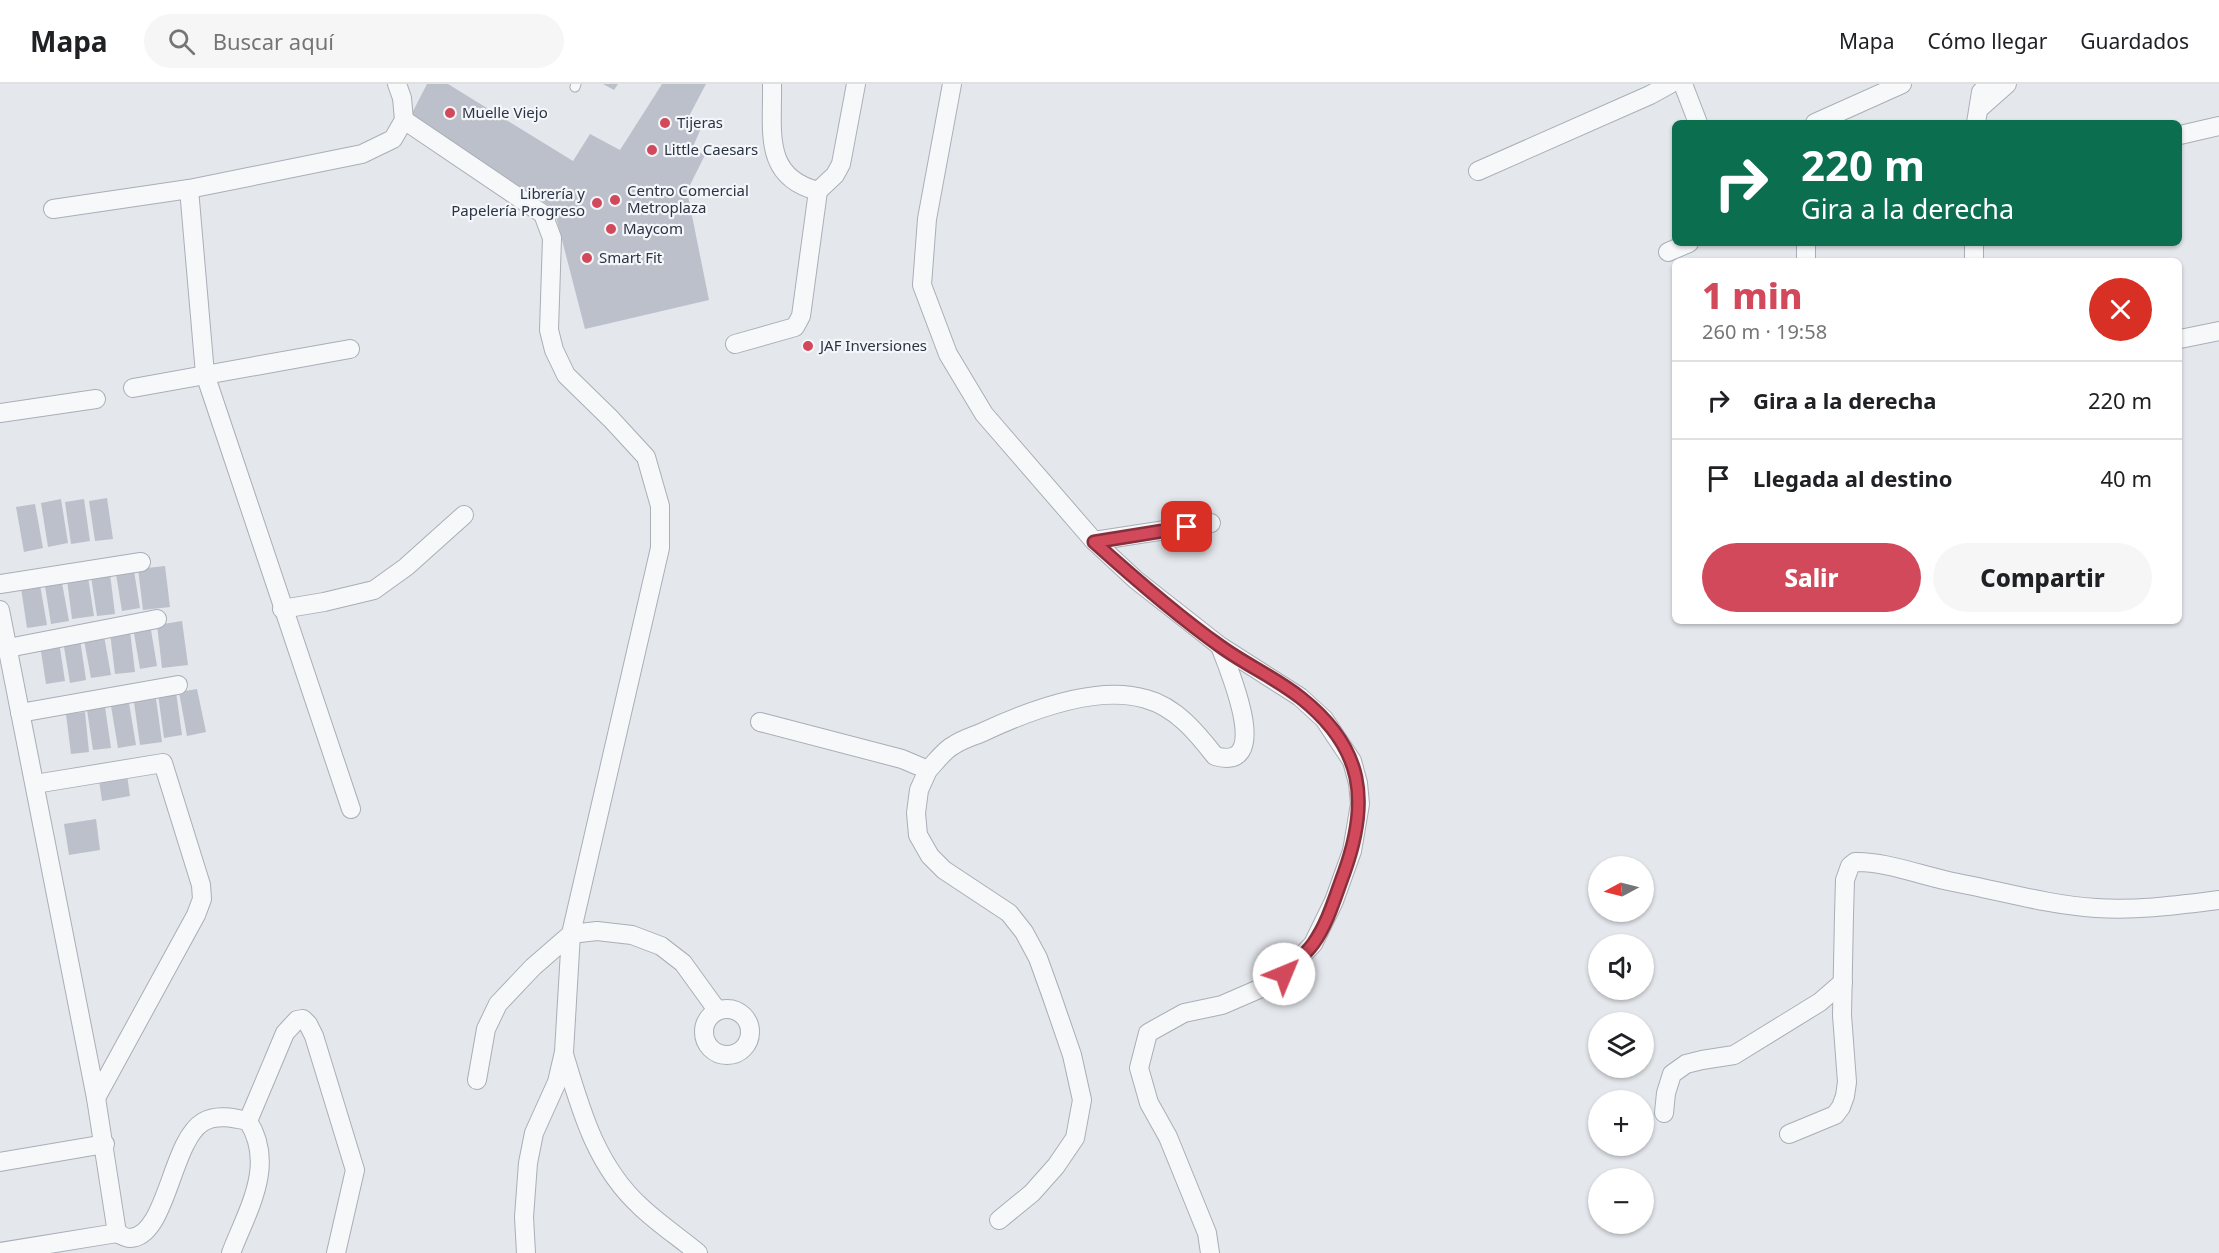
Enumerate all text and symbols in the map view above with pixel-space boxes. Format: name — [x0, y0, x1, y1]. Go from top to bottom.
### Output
search box — [144, 14, 564, 68]
text: Mapa — [30, 22, 108, 60]
icon: search — [165, 25, 198, 58]
text: Buscar aquí — [213, 26, 334, 56]
text: Mapa — [1839, 27, 1894, 55]
text: Cómo llegar — [1927, 27, 2047, 55]
text: Guardados — [2080, 27, 2189, 55]
place label: Muelle Viejo — [462, 102, 548, 122]
marker: Muelle Viejo — [443, 106, 457, 120]
place label: Tijeras — [677, 112, 723, 132]
marker: Tijeras — [658, 116, 672, 130]
text: 220 m — [1801, 136, 1925, 193]
place label: Little Caesars — [664, 139, 758, 159]
marker: Little Caesars — [645, 143, 659, 157]
icon: right — [1702, 144, 1780, 222]
place label: Centro Comercial Metroplaza — [627, 180, 749, 217]
place label: Librería y Papelería Progreso — [451, 183, 585, 220]
text: Gira a la derecha — [1801, 190, 2014, 227]
marker: Centro Comercial Metroplaza — [608, 193, 622, 207]
marker: Librería y Papelería Progreso — [590, 196, 604, 210]
place label: Maycom — [623, 218, 683, 238]
marker: Maycom — [604, 222, 618, 236]
place label: Smart Fit — [599, 247, 663, 267]
marker: Smart Fit — [580, 251, 594, 265]
text: 1 min — [1702, 271, 1803, 320]
button: close — [2089, 278, 2152, 341]
text: 260 m · 19:58 — [1702, 318, 1827, 345]
place label: JAF Inversiones — [818, 335, 927, 355]
marker: JAF Inversiones — [801, 339, 815, 353]
icon: right — [1702, 384, 1735, 417]
text: Gira a la derecha — [1753, 385, 1937, 415]
text: 220 m — [2088, 385, 2152, 415]
icon: arrive — [1702, 462, 1735, 495]
text: Llegada al destino — [1753, 463, 1953, 493]
text: 40 m — [2101, 463, 2152, 493]
pin — [1161, 501, 1212, 552]
icon: arrive — [1170, 510, 1203, 543]
button: Salir — [1702, 543, 1921, 612]
button: Compartir — [1933, 543, 2152, 612]
north arrow — [1588, 856, 1654, 922]
map controls — [1588, 856, 1654, 1234]
button: sound — [1588, 934, 1654, 1000]
position arrow — [1252, 942, 1316, 1006]
button: layers — [1588, 1012, 1654, 1078]
button: + — [1588, 1090, 1654, 1156]
button: − — [1588, 1168, 1654, 1234]

